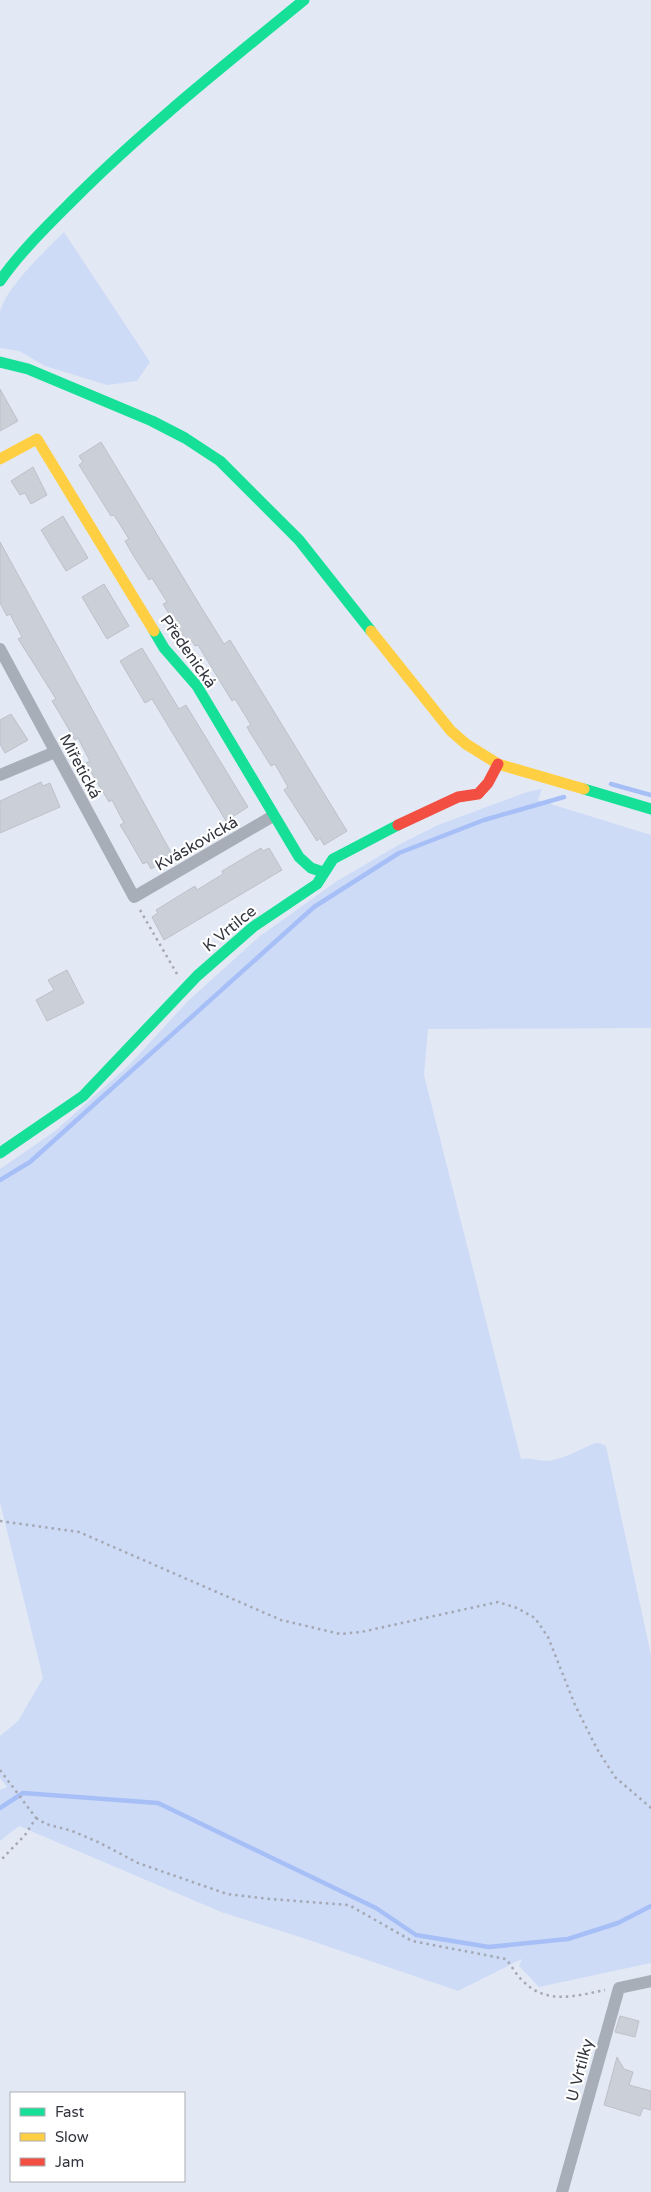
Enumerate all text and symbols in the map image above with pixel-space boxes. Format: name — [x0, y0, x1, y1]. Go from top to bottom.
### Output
street label: Předenická — [156, 611, 221, 692]
street label: Miřetická — [55, 731, 105, 802]
street label: Kváskovická — [151, 812, 242, 876]
street label: K Vrtilce — [199, 901, 260, 956]
street label: U Vrtilky — [562, 2036, 598, 2104]
legend — [10, 2092, 185, 2182]
text: Fast — [55, 2103, 85, 2121]
text: Slow — [55, 2128, 89, 2146]
text: Jam — [55, 2153, 84, 2171]

